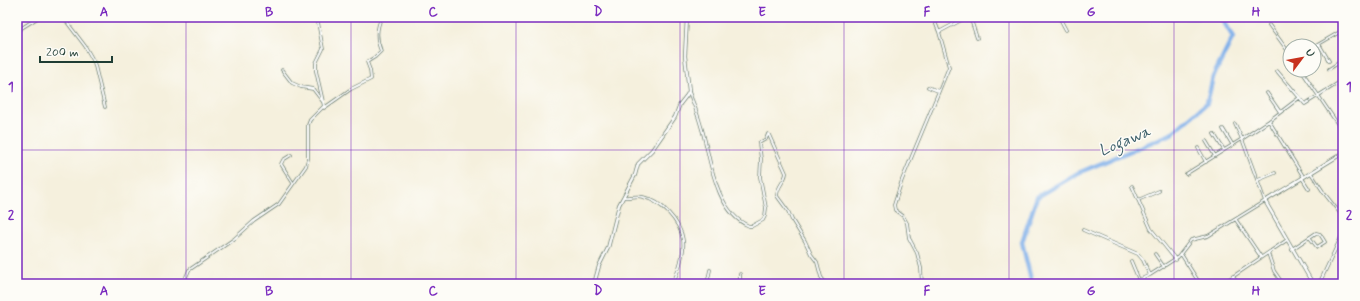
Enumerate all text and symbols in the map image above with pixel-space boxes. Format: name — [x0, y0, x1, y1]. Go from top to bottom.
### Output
text: A — [100, 4, 108, 21]
text: B — [265, 4, 274, 21]
text: C — [428, 4, 438, 21]
text: D — [594, 4, 603, 21]
text: E — [758, 4, 766, 21]
text: F — [924, 4, 931, 21]
text: G — [1087, 4, 1096, 21]
text: H — [1252, 4, 1261, 21]
scale bar — [40, 38, 112, 64]
north arrow — [1282, 38, 1322, 78]
text: 200 m — [46, 45, 79, 61]
text: U — [1302, 46, 1317, 60]
text: 1 — [8, 79, 14, 96]
text: 1 — [1346, 79, 1352, 96]
water label: Logawa — [1096, 121, 1156, 163]
text: 2 — [8, 207, 15, 224]
text: 2 — [1346, 207, 1353, 224]
text: A — [100, 283, 108, 300]
text: B — [265, 283, 274, 300]
text: C — [428, 283, 438, 300]
text: D — [594, 283, 603, 300]
text: E — [758, 283, 766, 300]
text: F — [924, 283, 931, 300]
text: G — [1087, 283, 1096, 300]
text: H — [1252, 283, 1261, 300]

